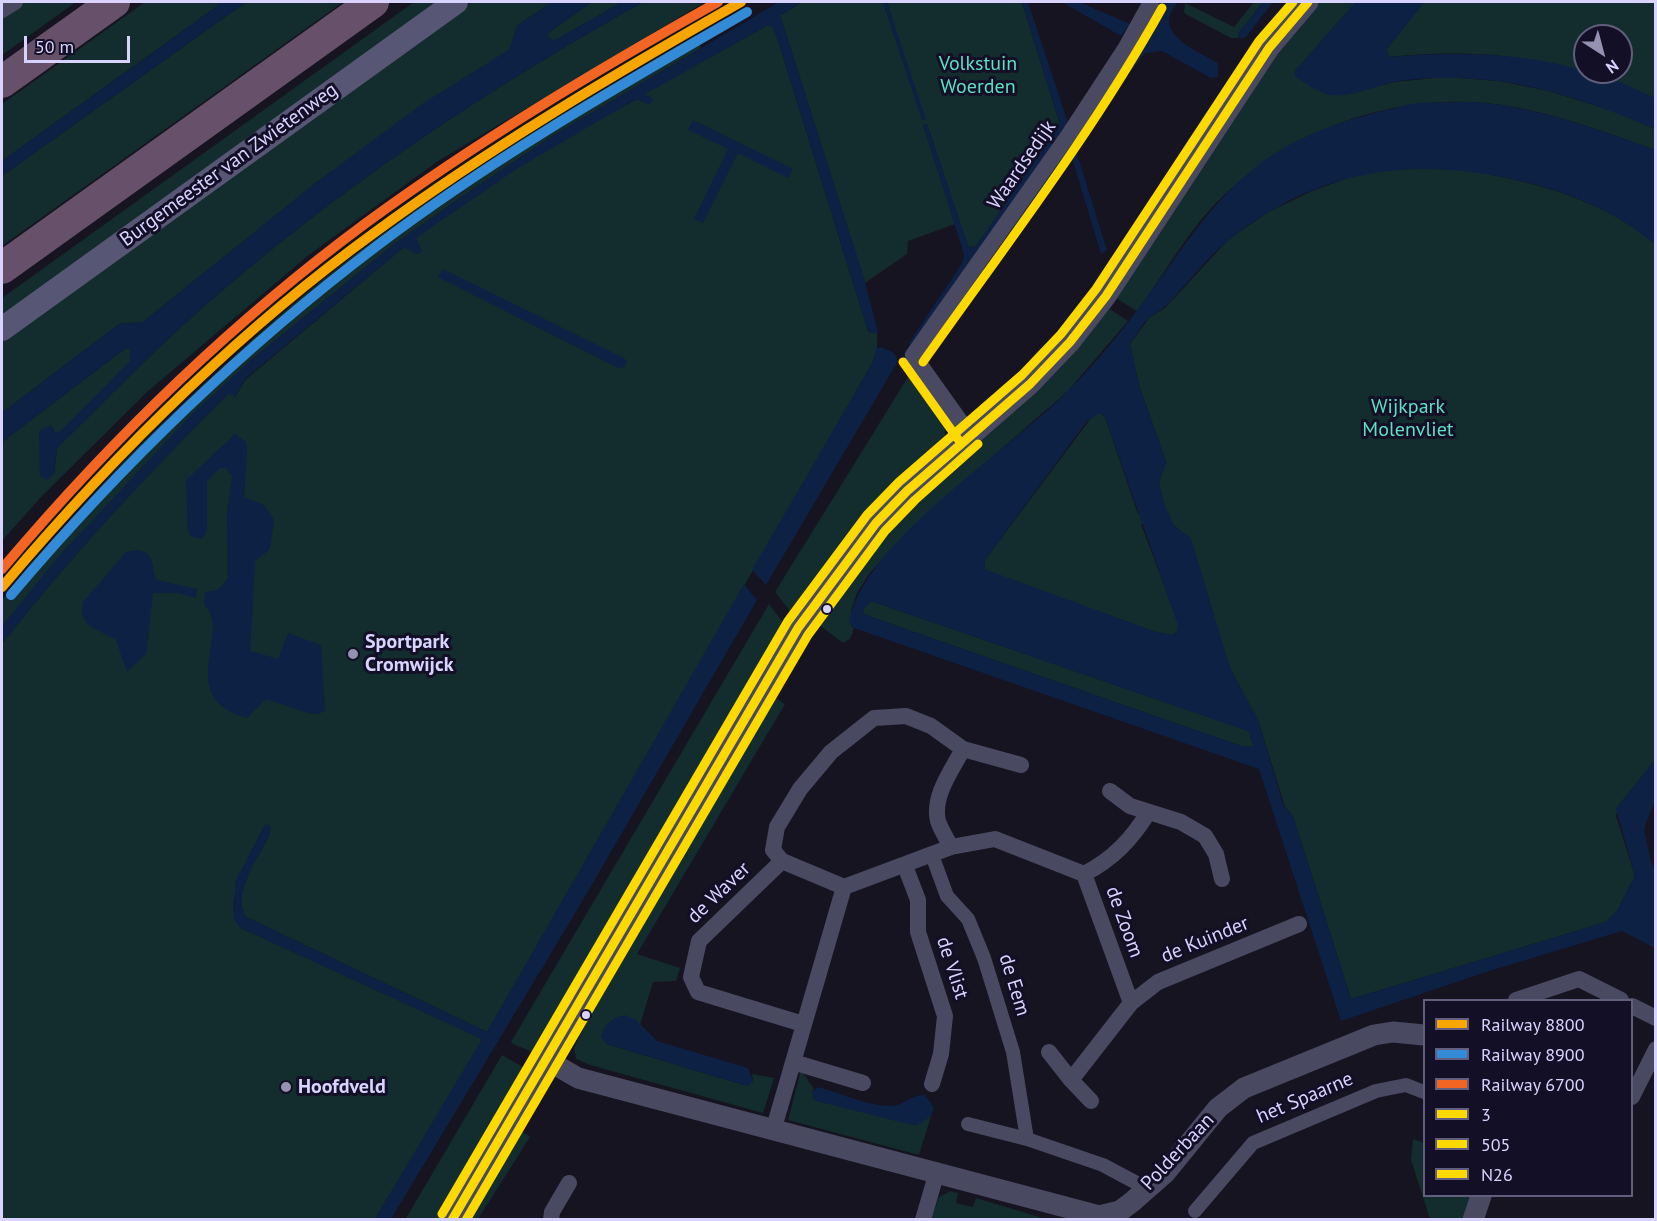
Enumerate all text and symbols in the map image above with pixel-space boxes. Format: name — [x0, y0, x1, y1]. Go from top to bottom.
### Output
scale bar — [27, 24, 134, 62]
north arrow — [1573, 24, 1633, 84]
text: 50 m — [35, 35, 74, 58]
park label: Volkstuin Woerden — [939, 52, 1017, 99]
text: N — [1602, 56, 1623, 78]
street label: Burgemeester van Zwietenweg — [116, 78, 342, 252]
street label: Waardsedijk — [983, 116, 1061, 214]
park label: Wijkpark Molenvliet — [1362, 395, 1454, 442]
unlabelled marker — [821, 603, 833, 615]
place label: Sportpark Cromwijck — [365, 630, 453, 677]
marker: Sportpark Cromwijck — [346, 647, 360, 661]
street label: de Waver — [683, 857, 755, 929]
street label: de Zoom — [1100, 883, 1148, 961]
street label: de Kuinder — [1158, 912, 1252, 968]
street label: de Vlist — [931, 934, 973, 1002]
street label: de Eem — [993, 951, 1035, 1019]
legend — [1423, 999, 1633, 1197]
unlabelled marker — [580, 1009, 592, 1021]
text: Railway 8800 — [1481, 1013, 1584, 1036]
text: Railway 8900 — [1481, 1043, 1584, 1066]
street label: het Spaarne — [1253, 1067, 1357, 1129]
text: Railway 6700 — [1481, 1073, 1584, 1096]
place label: Hoofdveld — [298, 1075, 386, 1099]
marker: Hoofdveld — [279, 1080, 293, 1094]
text: 3 — [1481, 1103, 1491, 1126]
street label: Polderbaan — [1136, 1109, 1220, 1195]
text: 505 — [1481, 1133, 1510, 1156]
text: N26 — [1481, 1163, 1513, 1186]

